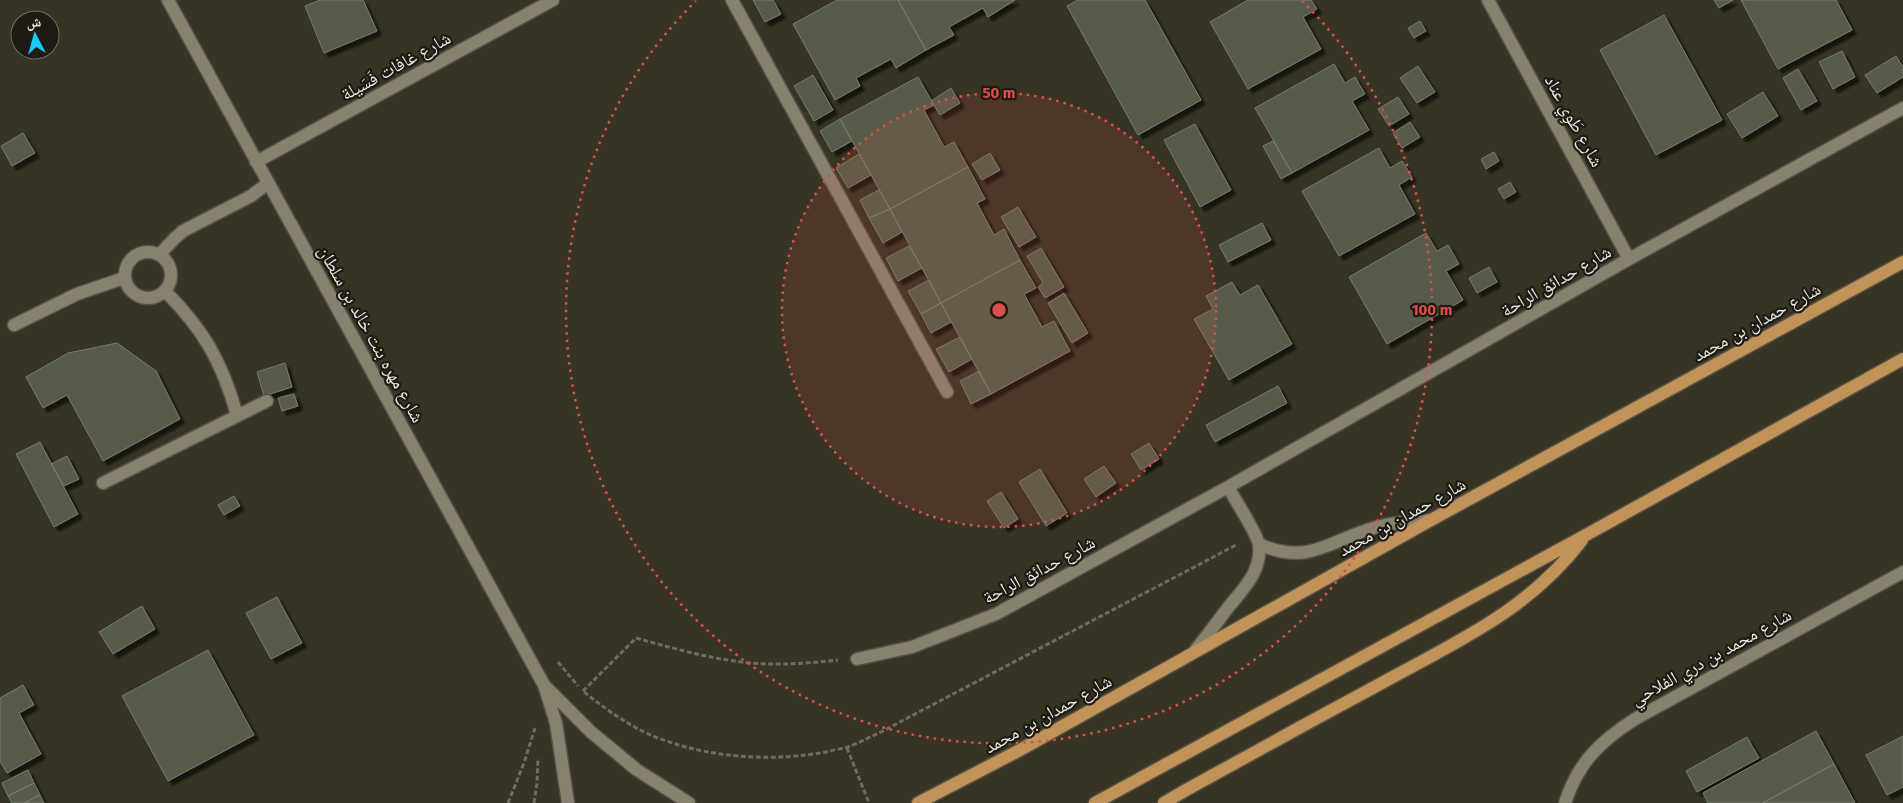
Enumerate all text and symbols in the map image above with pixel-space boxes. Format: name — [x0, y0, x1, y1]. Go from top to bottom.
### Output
north arrow — [10, 10, 60, 60]
text: ش — [25, 13, 42, 32]
street label: شارع غافات فَسَيلة — [337, 27, 455, 105]
street label: شارع طَوِي عناد — [1537, 71, 1608, 172]
text: 50 m — [982, 84, 1016, 102]
street label: شارع حدائق الراحة — [1497, 241, 1615, 321]
street label: شارع مهره بنت خالد بن سلطان — [313, 242, 429, 426]
street label: شارع حمدان بن محمد — [1689, 278, 1825, 366]
centre of rings — [990, 301, 1008, 319]
text: 100 m — [1412, 301, 1452, 319]
street label: شارع حمدان بن محمد — [1334, 473, 1470, 561]
street label: شارع حدائق الراحة — [979, 531, 1099, 609]
street label: شارع محمد بن دري الفلاحي — [1627, 604, 1797, 713]
street label: شارع حمدان بن محمد — [980, 670, 1116, 758]

